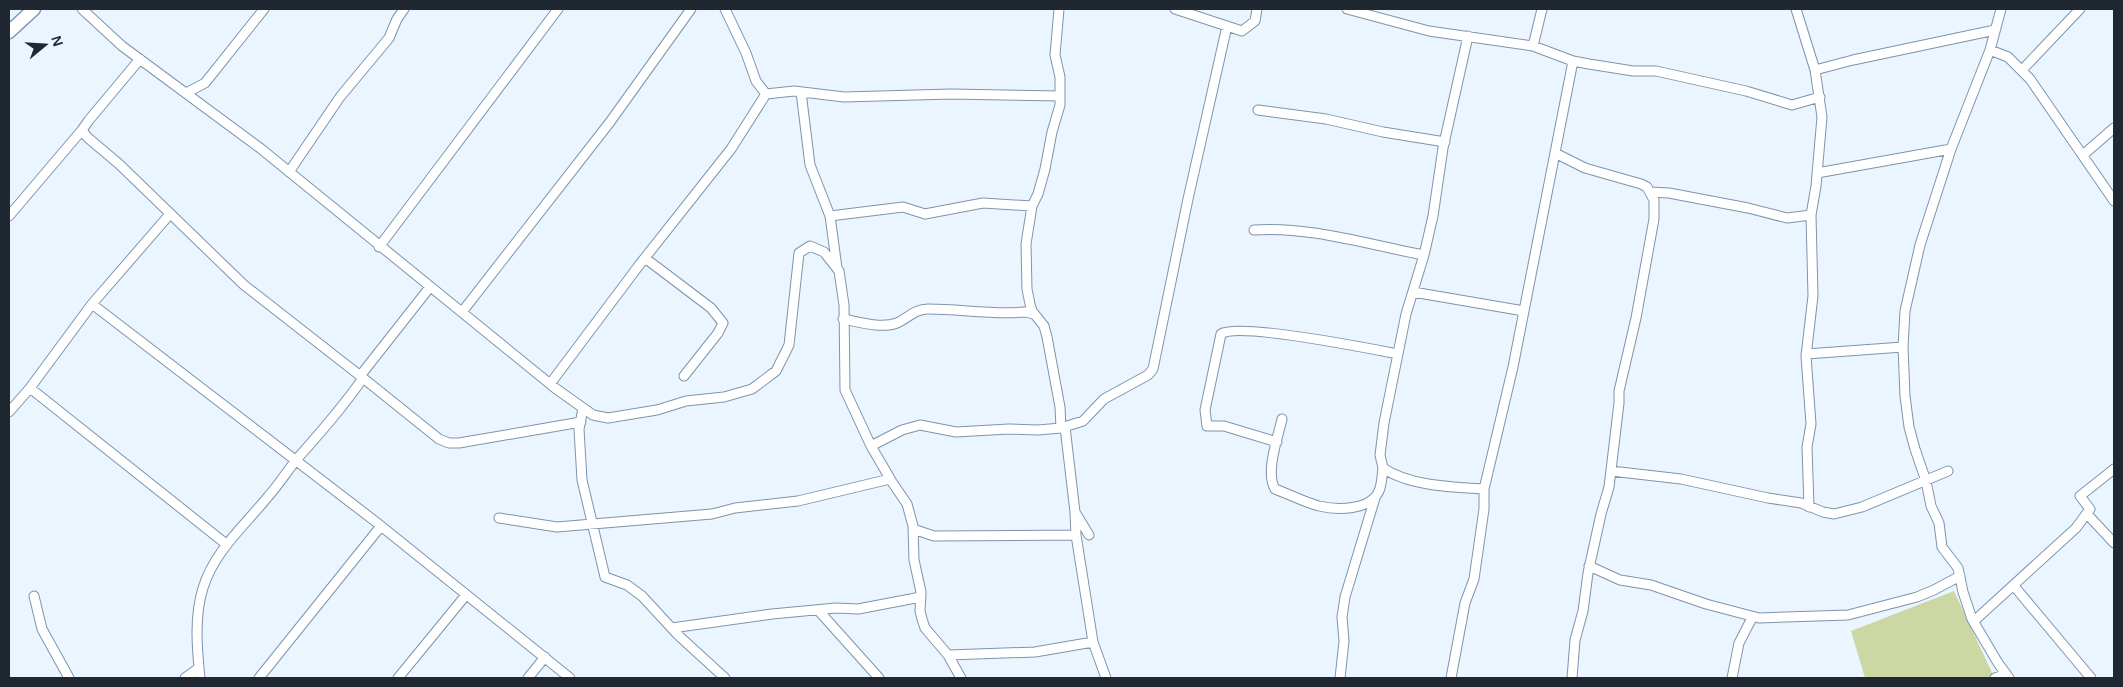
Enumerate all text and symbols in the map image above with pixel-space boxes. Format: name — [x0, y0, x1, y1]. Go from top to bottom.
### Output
north arrow — [20, 20, 70, 70]
text: N — [48, 34, 67, 48]

